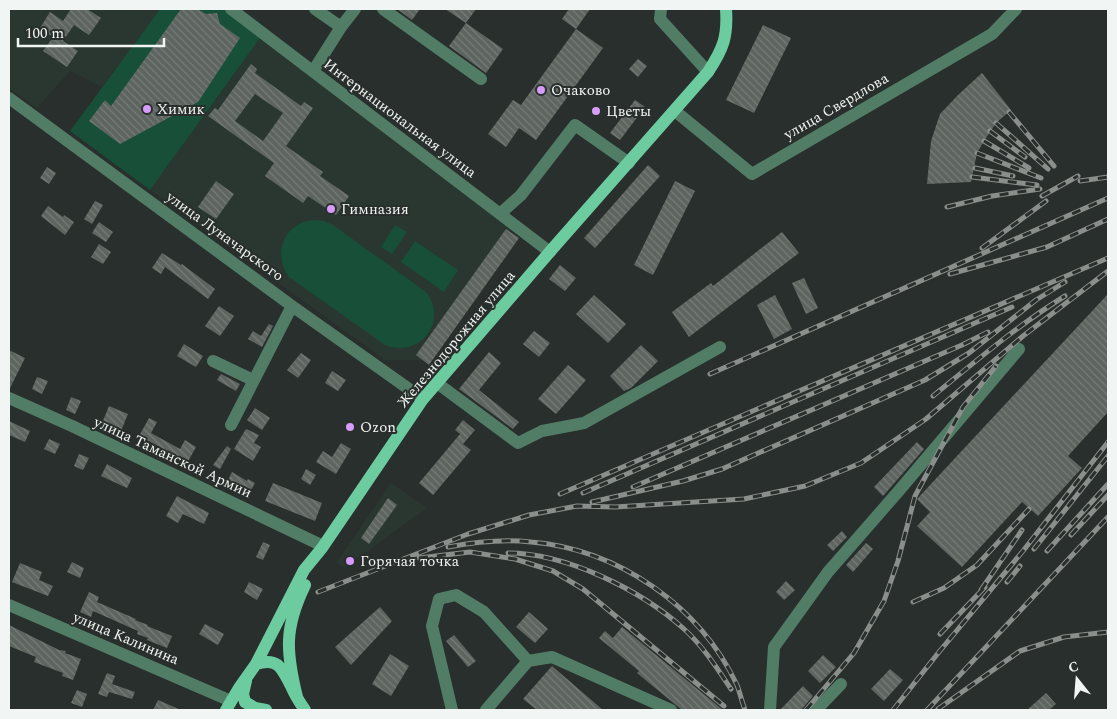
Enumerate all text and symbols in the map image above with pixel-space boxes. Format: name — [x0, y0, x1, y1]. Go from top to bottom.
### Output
scale bar — [18, 15, 164, 47]
text: 100 m — [25, 22, 64, 45]
street label: Интернациональная улица — [318, 53, 482, 184]
street label: улица Свердлова — [779, 67, 894, 146]
place label: Очаково — [551, 79, 610, 102]
marker: Очаково — [535, 84, 547, 96]
place label: Химик — [157, 98, 205, 121]
place label: Цветы — [606, 100, 651, 123]
marker: Химик — [141, 103, 153, 115]
marker: Цветы — [590, 105, 602, 117]
street label: улица Луначарского — [160, 185, 288, 287]
place label: Гимназия — [341, 198, 409, 221]
marker: Гимназия — [325, 203, 337, 215]
street label: Железнодорожная улица — [392, 265, 521, 413]
street label: улица Таманской Армии — [89, 410, 256, 504]
place label: Ozon — [360, 416, 396, 439]
marker: Ozon — [344, 421, 356, 433]
place label: Горячая точка — [360, 550, 460, 573]
marker: Горячая точка — [344, 555, 356, 567]
street label: улица Калинина — [68, 605, 183, 671]
north arrow — [1052, 654, 1102, 704]
text: С — [1066, 656, 1081, 679]

